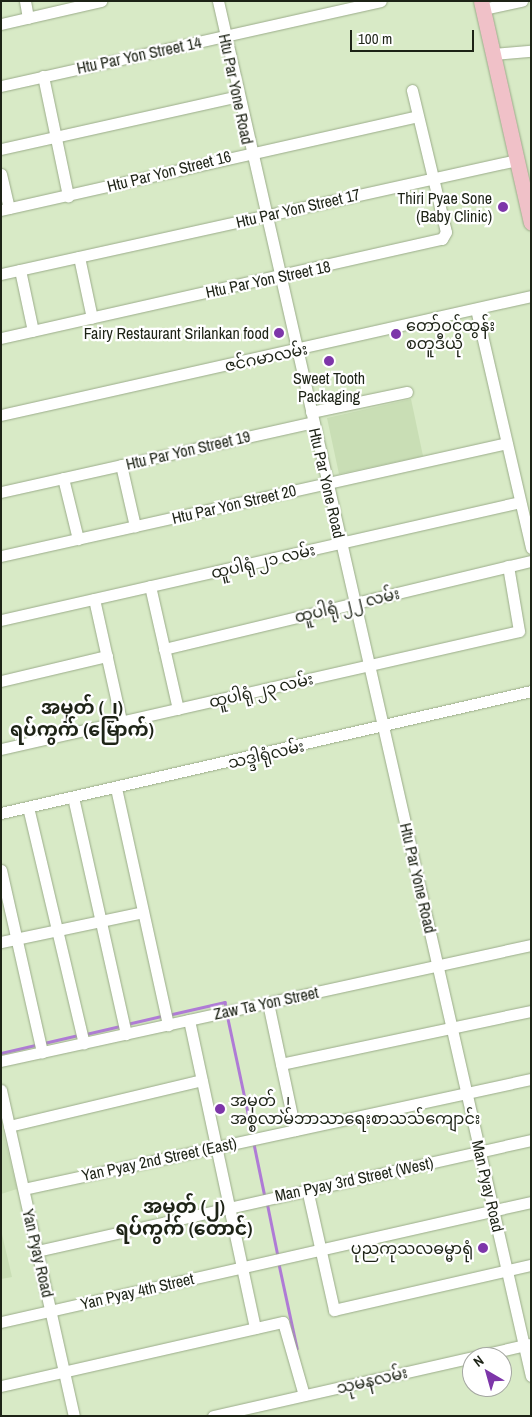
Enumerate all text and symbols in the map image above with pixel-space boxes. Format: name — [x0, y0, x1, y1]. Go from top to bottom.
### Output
scale bar — [352, 20, 476, 52]
text: 100 m — [358, 28, 392, 49]
street label: Htu Par Yon Street 14 — [75, 32, 203, 78]
street label: Htu Par Yone Road — [215, 32, 257, 146]
street label: Htu Par Yon Street 16 — [105, 146, 233, 196]
street label: Htu Par Yon Street 17 — [234, 184, 362, 232]
place label: Thiri Pyae Sone (Baby Clinic) — [397, 188, 492, 226]
marker: Thiri Pyae Sone (Baby Clinic) — [496, 200, 510, 214]
street label: Htu Par Yon Street 18 — [204, 256, 332, 302]
place label: တော်ဝင်ထွန်း စတူဒီယို — [406, 315, 495, 353]
place label: Fairy Restaurant Srilankan food — [84, 323, 269, 343]
marker: Fairy Restaurant Srilankan food — [273, 327, 285, 339]
marker: တော်ဝင်ထွန်း စတူဒီယို — [390, 328, 402, 340]
street label: ဇင်ဂမာလမ်း — [223, 339, 309, 375]
marker: Sweet Tooth Packaging — [323, 355, 335, 367]
place label: Sweet Tooth Packaging — [293, 368, 365, 406]
street label: Htu Par Yon Street 19 — [124, 426, 252, 474]
street label: Htu Par Yone Road — [305, 426, 349, 540]
street label: Htu Par Yon Street 20 — [170, 480, 298, 528]
street label: ထူပါရုံ ၂၁ လမ်း — [209, 540, 317, 582]
street label: ထူပါရုံ ၂၂ လမ်း — [293, 584, 401, 626]
street label: ထူပါရုံ ၂၃ လမ်း — [207, 669, 315, 711]
district label: အမှတ် (၂) ရပ်ကွက် (မြောက်) — [10, 697, 154, 741]
street label: သဒ္ဒါရုံလမ်း — [226, 736, 306, 772]
street label: Htu Par Yone Road — [396, 821, 440, 935]
street label: Zaw Ta Yon Street — [212, 982, 320, 1024]
place label: အမှတ် ၂ အစ္စလာမ်ဘာသာရေးစာသသ်ကျောင်း — [230, 1090, 480, 1128]
marker: အမှတ် ၂ အစ္စလာမ်ဘာသာရေးစာသသ်ကျောင်း — [214, 1103, 226, 1115]
street label: Yan Pyay 2nd Street (East) — [80, 1133, 238, 1185]
street label: Man Pyay Road — [468, 1138, 508, 1234]
street label: Man Pyay 3rd Street (West) — [273, 1153, 435, 1205]
district label: အမှတ် (၂) ရပ်ကွက် (တောင်) — [116, 1196, 252, 1240]
street label: Yan Pyay Road — [18, 1207, 58, 1299]
place label: ပုညကုသလဓမ္မာရုံ — [351, 1238, 473, 1258]
marker: ပုညကုသလဓမ္မာရုံ — [477, 1242, 489, 1254]
street label: Yan Pyay 4th Street — [78, 1269, 196, 1313]
north arrow — [462, 1347, 512, 1397]
text: N — [470, 1351, 487, 1371]
street label: သုမနလမ်း — [335, 1363, 409, 1397]

